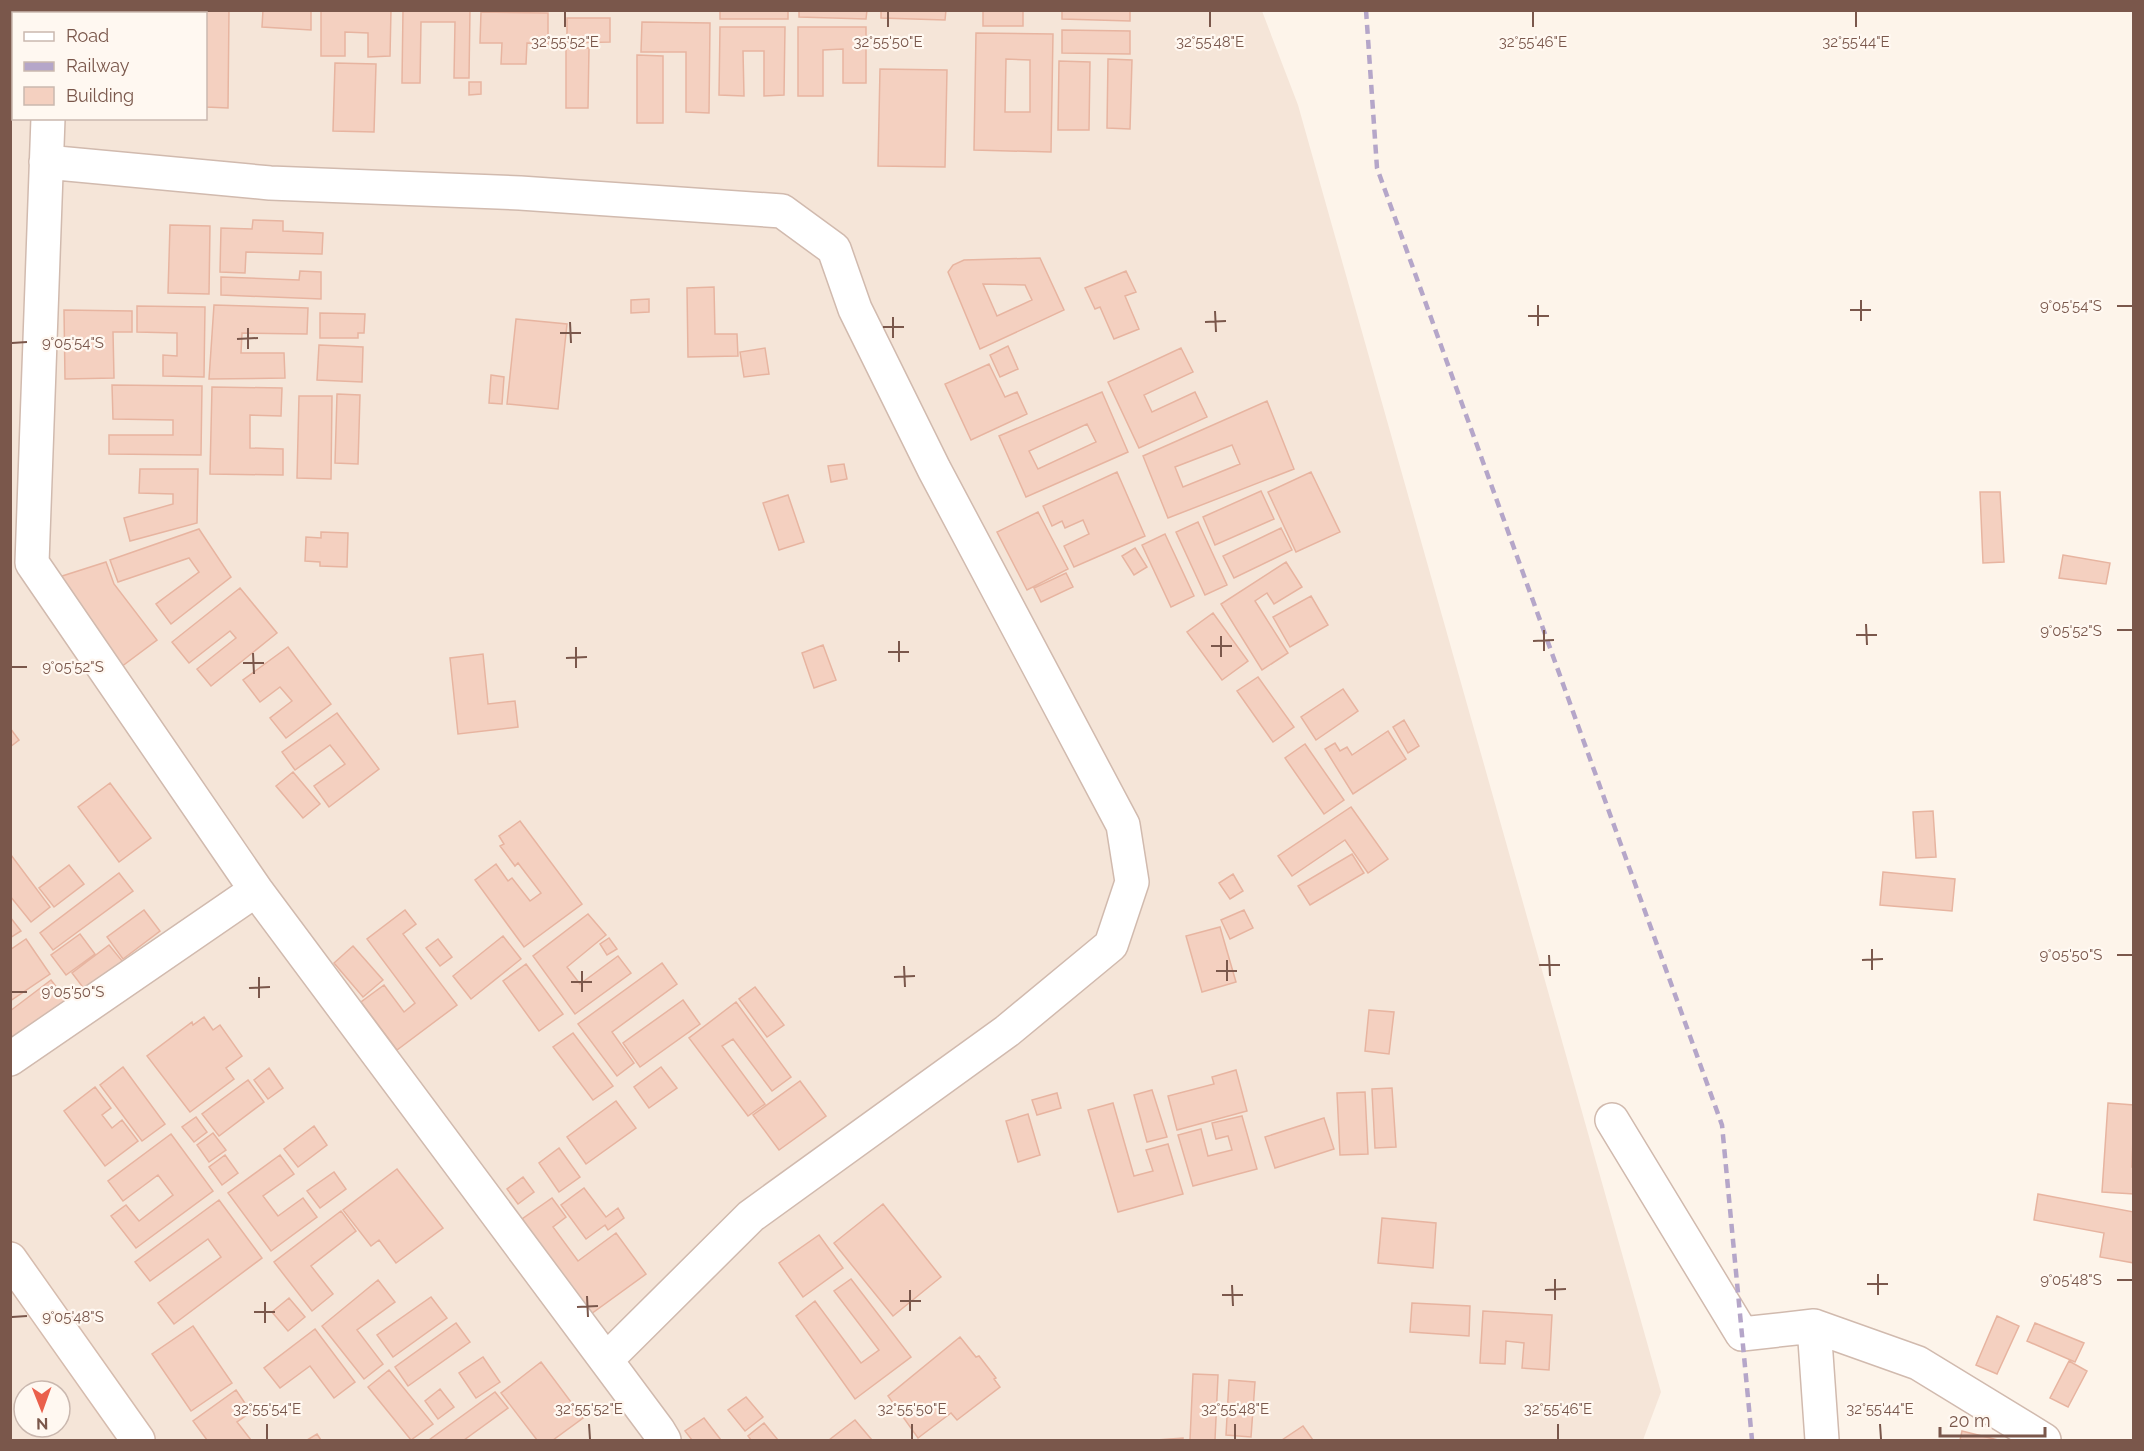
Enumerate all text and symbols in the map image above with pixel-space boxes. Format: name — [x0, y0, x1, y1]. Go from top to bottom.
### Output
legend — [12, 12, 207, 120]
text: Road — [66, 25, 109, 46]
text: 32°55'52"E — [531, 33, 599, 51]
text: 32°55'50"E — [853, 33, 923, 51]
text: 32°55'48"E — [1176, 33, 1244, 51]
text: 32°55'46"E — [1499, 33, 1567, 51]
text: 32°55'44"E — [1822, 33, 1890, 51]
text: Railway — [66, 55, 130, 76]
text: Building — [66, 85, 134, 106]
text: 9°05'54"S — [2040, 297, 2102, 315]
text: 9°05'54"S — [42, 334, 104, 352]
text: 9°05'52"S — [2040, 622, 2102, 640]
text: 9°05'52"S — [42, 658, 104, 676]
text: 9°05'50"S — [2040, 946, 2102, 964]
text: 9°05'50"S — [42, 983, 104, 1001]
text: 9°05'48"S — [2040, 1271, 2102, 1289]
text: 9°05'48"S — [42, 1308, 104, 1326]
north arrow — [12, 1379, 72, 1439]
text: 32°55'54"E — [233, 1400, 301, 1418]
text: 32°55'52"E — [555, 1400, 623, 1418]
text: 32°55'50"E — [877, 1400, 947, 1418]
text: 32°55'48"E — [1201, 1400, 1269, 1418]
text: 32°55'46"E — [1524, 1400, 1592, 1418]
text: 32°55'44"E — [1846, 1400, 1914, 1418]
scale bar — [1940, 1400, 2045, 1438]
text: 20 m — [1949, 1410, 1991, 1431]
text: N — [36, 1414, 49, 1433]

